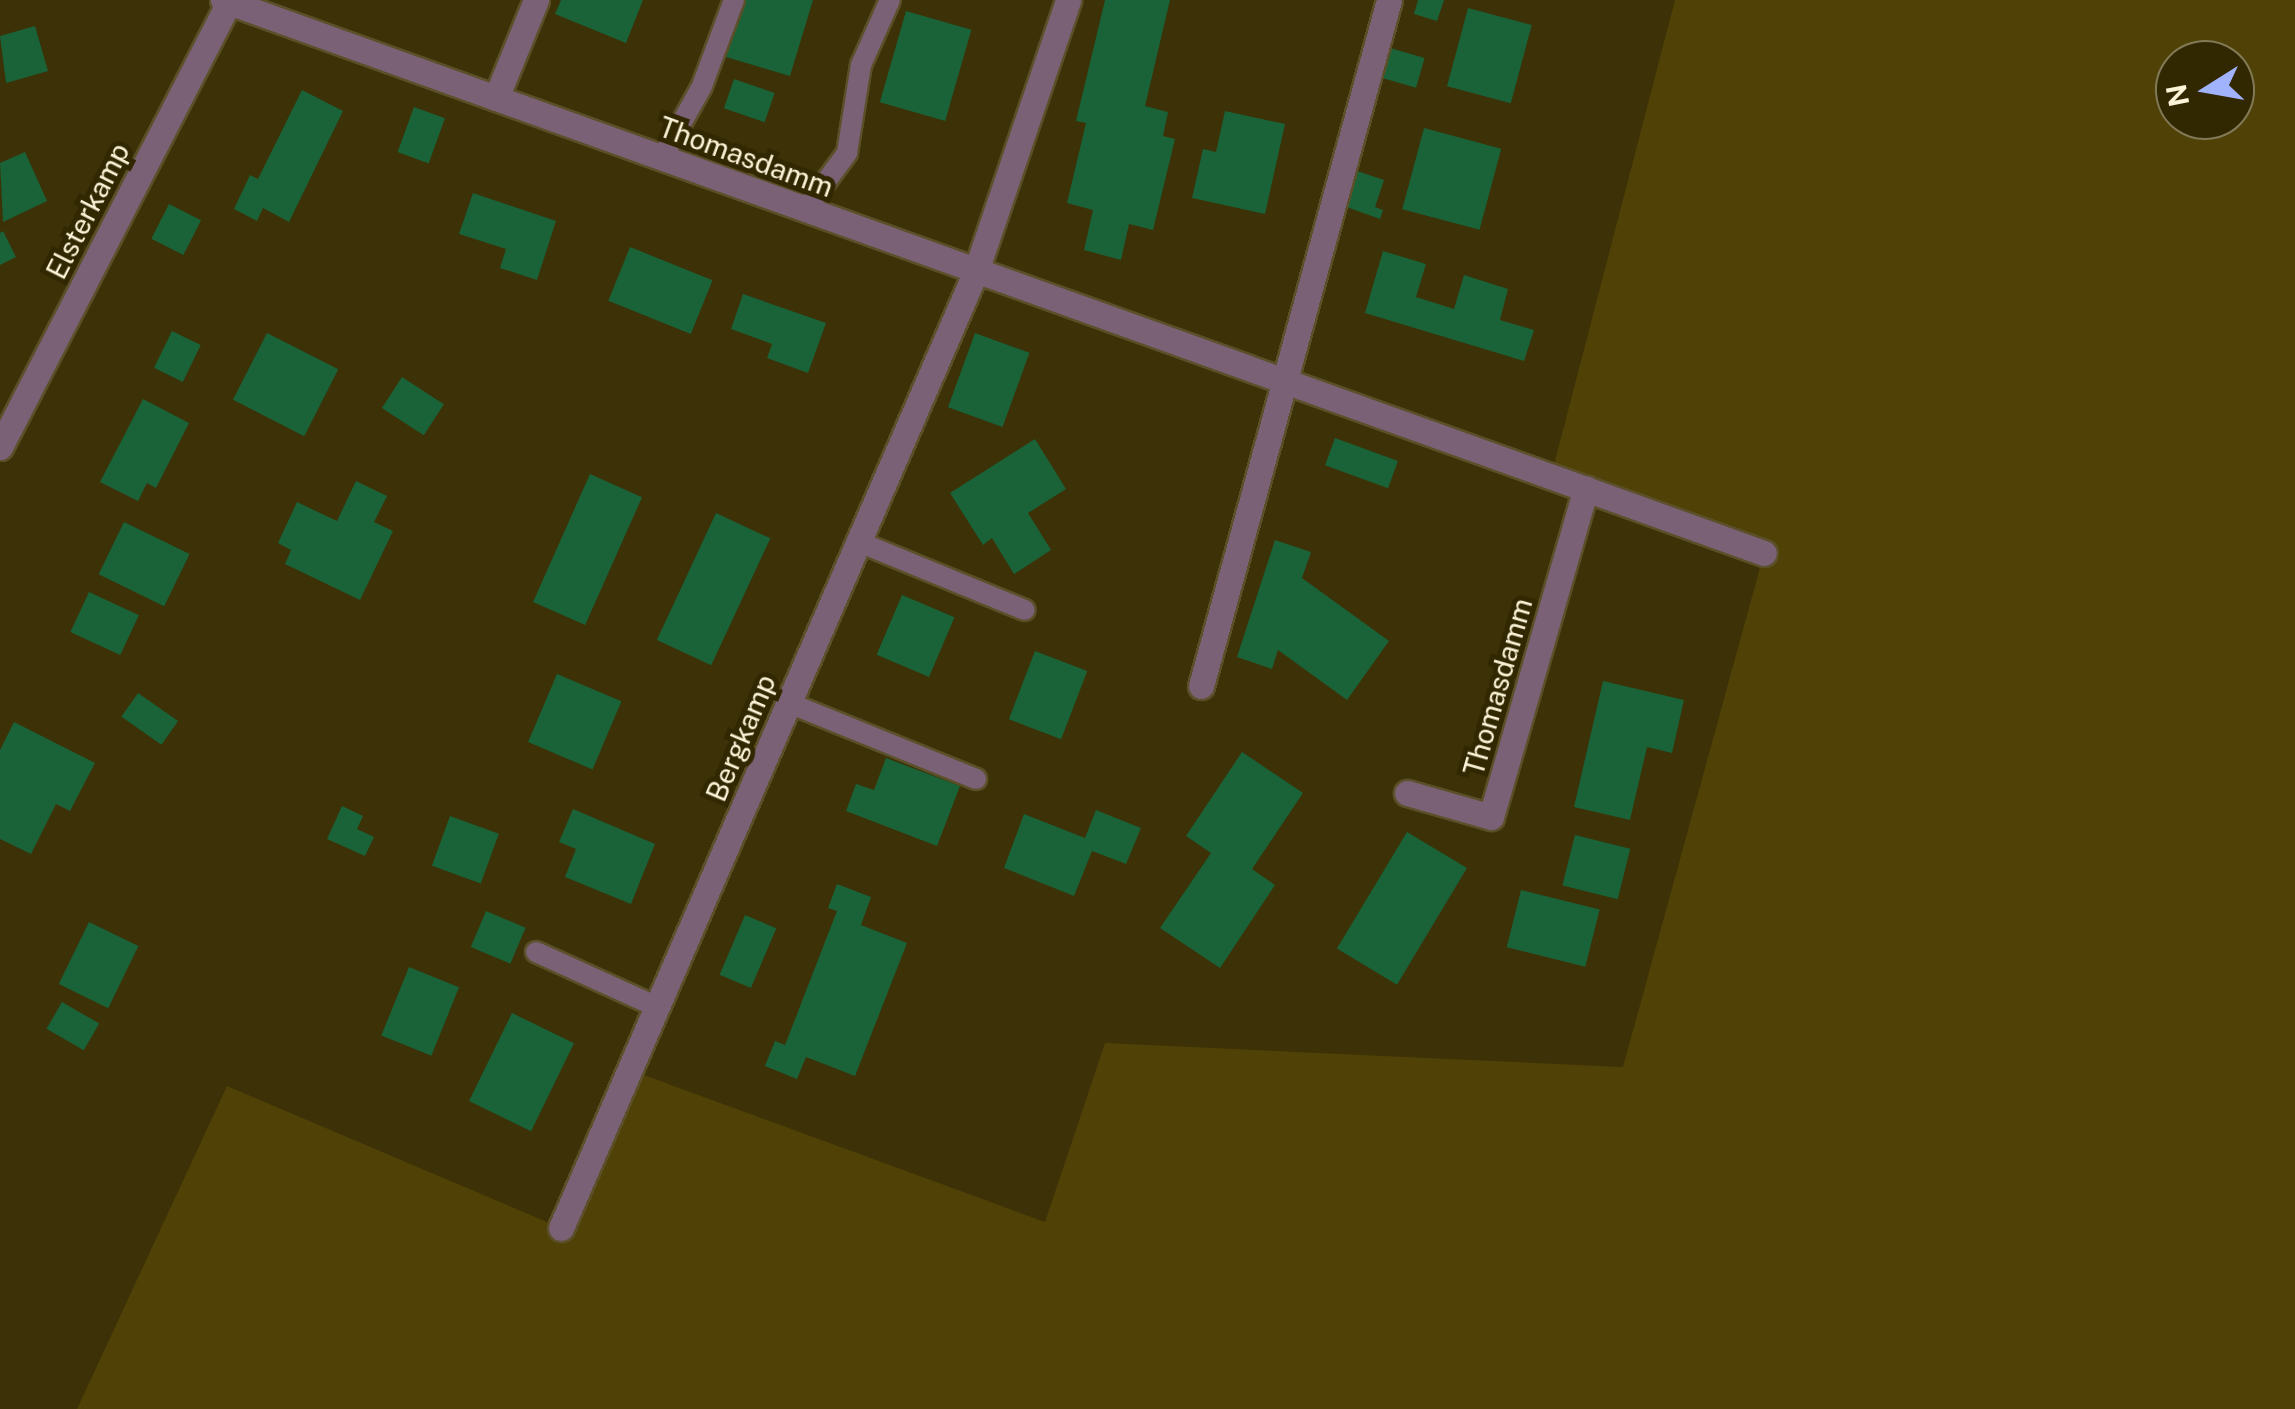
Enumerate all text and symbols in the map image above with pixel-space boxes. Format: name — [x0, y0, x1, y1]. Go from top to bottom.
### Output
north arrow — [2155, 40, 2255, 140]
text: N — [2159, 82, 2195, 109]
street label: Thomasdamm — [654, 110, 838, 204]
street label: Elsterkamp — [39, 137, 137, 285]
street label: Thomasdamm — [1457, 594, 1539, 780]
street label: Bergkamp — [699, 670, 783, 806]

